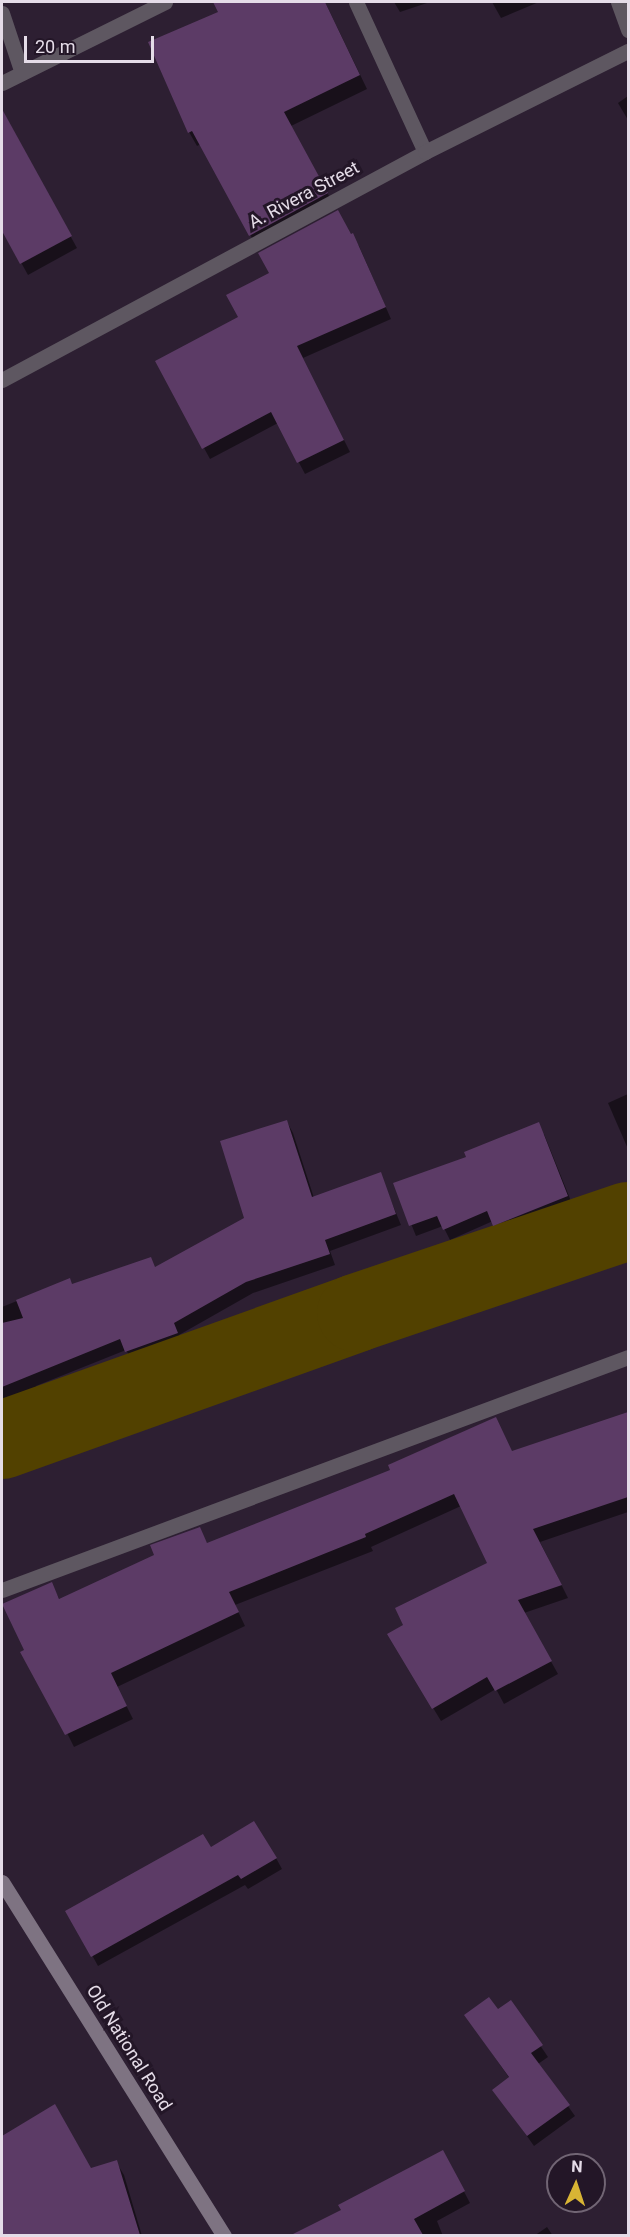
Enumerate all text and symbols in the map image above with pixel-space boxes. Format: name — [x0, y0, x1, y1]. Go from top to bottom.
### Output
scale bar — [27, 24, 158, 62]
text: 20 m — [35, 36, 75, 57]
street label: A. Rivera Street — [245, 157, 363, 233]
street label: Old National Road — [82, 1981, 176, 2115]
north arrow — [546, 2153, 606, 2213]
text: N — [571, 2157, 583, 2176]

